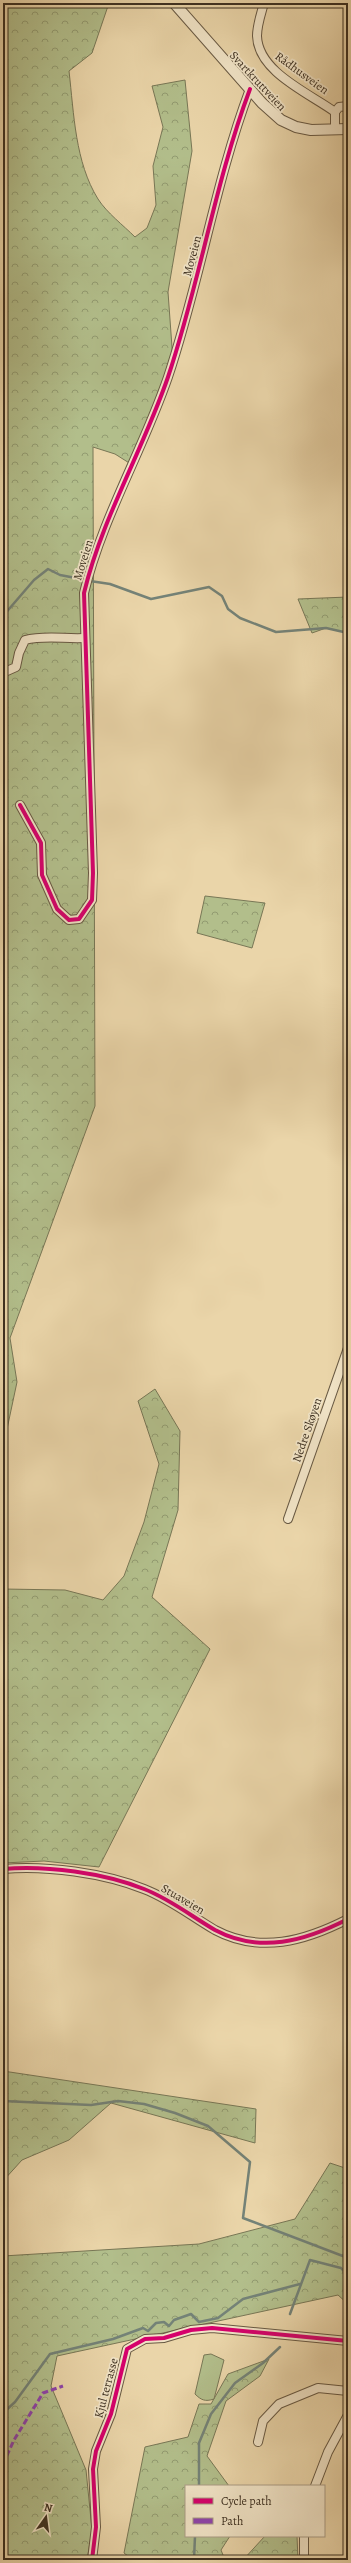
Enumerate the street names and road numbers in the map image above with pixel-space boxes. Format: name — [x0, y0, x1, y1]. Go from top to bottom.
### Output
street label: Svartkruttveien — [226, 48, 290, 115]
street label: Rådhusveien — [272, 48, 332, 98]
street label: Moveien — [179, 233, 205, 278]
street label: Moveien — [69, 537, 97, 582]
street label: Nedre Skøyen — [288, 1395, 326, 1464]
street label: Stuaveien — [158, 1880, 208, 1918]
street label: Kjul terrasse — [90, 2356, 122, 2420]

